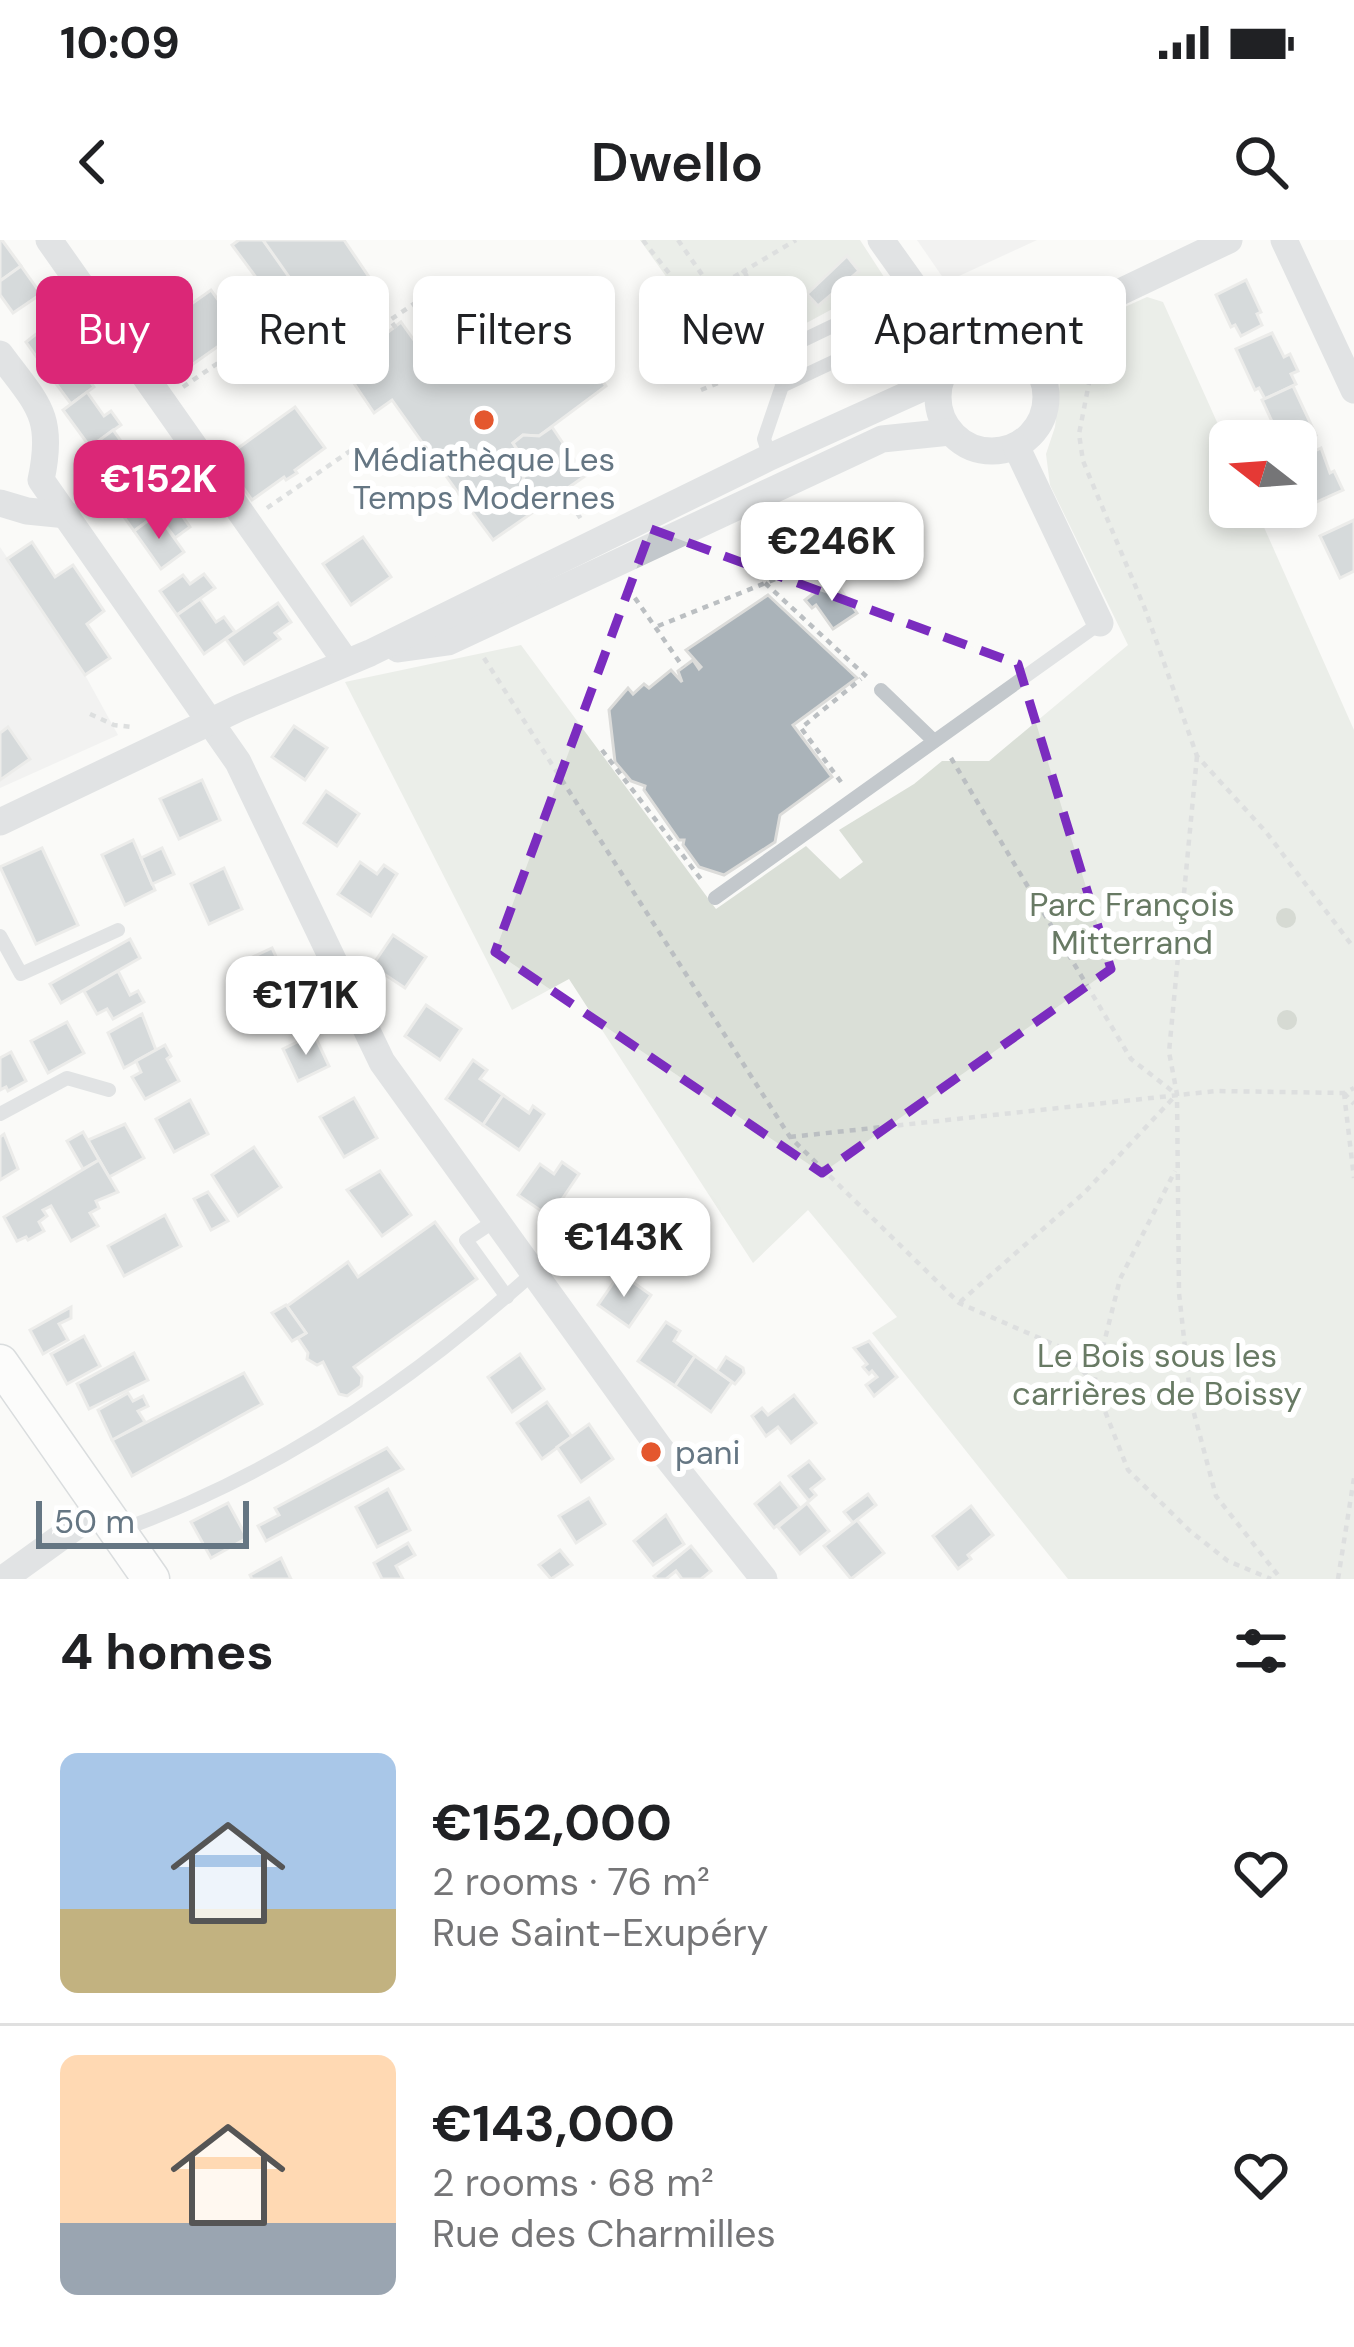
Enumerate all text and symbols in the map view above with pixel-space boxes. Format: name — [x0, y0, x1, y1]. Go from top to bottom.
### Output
text: 10:09 — [60, 13, 180, 72]
text: Dwello — [591, 127, 763, 198]
icon: back — [60, 129, 126, 195]
icon: search — [1228, 129, 1294, 195]
chip: Buy — [36, 276, 193, 384]
chip: Rent — [217, 276, 389, 384]
chip: Filters — [413, 276, 615, 384]
chip: New — [639, 276, 807, 384]
chip: Apartment — [831, 276, 1126, 384]
marker: Médiathèque Les Temps Modernes — [471, 407, 497, 433]
north arrow — [1209, 420, 1317, 528]
map controls — [1209, 420, 1317, 528]
place label: Médiathèque Les Temps Modernes — [353, 438, 615, 519]
pin: €152K — [75, 440, 243, 542]
text: €152K — [101, 453, 217, 504]
pin: €246K — [748, 502, 916, 604]
text: €246K — [768, 515, 896, 566]
park label: Parc François Mitterrand — [1029, 883, 1235, 964]
pin: €171K — [222, 956, 390, 1058]
text: €171K — [253, 969, 359, 1020]
pin: €143K — [540, 1198, 708, 1300]
text: €143K — [564, 1211, 684, 1262]
park label: Le Bois sous les carrières de Boissy — [1012, 1334, 1302, 1415]
place label: pani — [675, 1431, 740, 1474]
marker: pani — [638, 1439, 664, 1465]
scale bar — [36, 1495, 249, 1548]
text: 50 m — [54, 1500, 135, 1543]
text: 4 homes — [60, 1618, 274, 1685]
icon: filters — [1228, 1618, 1294, 1684]
text: €152,000 — [432, 1789, 672, 1856]
icon: home — [156, 1801, 300, 1945]
icon: heart — [1228, 1840, 1294, 1906]
text: 2 rooms · 76 m² — [432, 1856, 710, 1907]
text: Rue Saint-Exupéry — [432, 1907, 768, 1958]
text: €143,000 — [432, 2090, 675, 2157]
icon: home — [156, 2103, 300, 2247]
icon: heart — [1228, 2142, 1294, 2208]
text: 2 rooms · 68 m² — [432, 2157, 714, 2208]
text: Rue des Charmilles — [432, 2208, 776, 2259]

